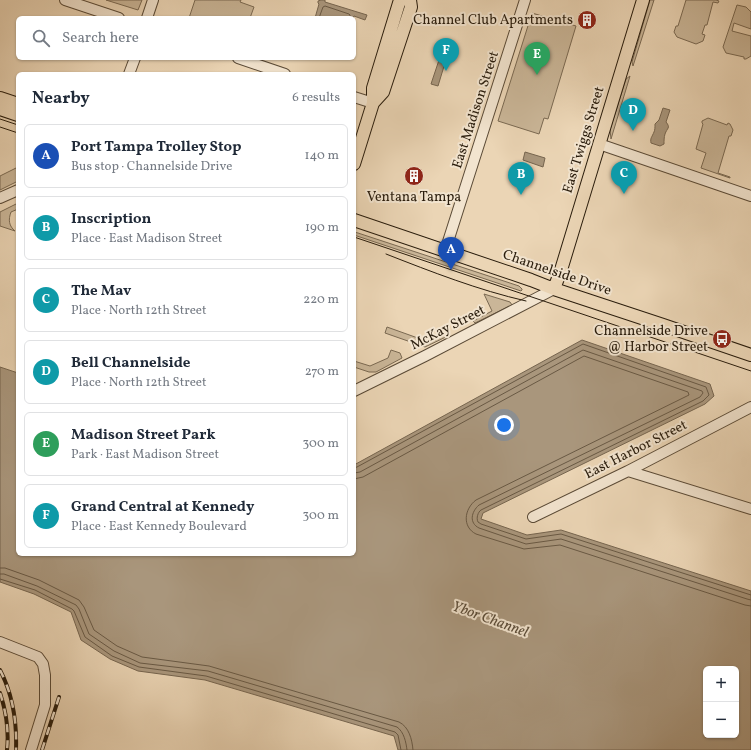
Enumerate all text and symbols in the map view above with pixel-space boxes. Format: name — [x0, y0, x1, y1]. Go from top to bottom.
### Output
building icon: Channel Club Apartments — [576, 9, 598, 31]
place label: Channel Club Apartments — [413, 11, 573, 30]
search box — [16, 16, 356, 60]
icon: search — [30, 27, 52, 49]
text: Search here — [62, 28, 139, 49]
pin: F — [433, 38, 459, 71]
pin: E — [524, 42, 550, 75]
street label: East Madison Street — [448, 49, 504, 171]
street label: East Twiggs Street — [559, 84, 609, 196]
text: Nearby — [32, 87, 90, 110]
text: 6 results — [292, 89, 340, 107]
pin: D — [620, 98, 646, 131]
text: Port Tampa Trolley Stop — [71, 137, 241, 158]
text: A — [41, 147, 51, 165]
text: 140 m — [305, 147, 339, 165]
text: Bus stop · Channelside Drive — [71, 158, 232, 176]
pin: C — [611, 161, 637, 194]
pin: B — [508, 162, 534, 195]
building icon: Ventana Tampa — [403, 165, 425, 187]
place label: Ventana Tampa — [367, 188, 461, 207]
text: Inscription — [71, 209, 152, 230]
text: B — [42, 219, 50, 237]
text: 190 m — [305, 219, 339, 237]
text: Place · East Madison Street — [71, 230, 222, 248]
pin: A — [438, 237, 464, 270]
street label: Channelside Drive — [500, 246, 614, 301]
text: The Mav — [71, 281, 131, 302]
text: C — [42, 291, 50, 309]
text: 220 m — [303, 291, 339, 309]
street label: McKay Street — [407, 301, 489, 355]
text: Place · North 12th Street — [71, 302, 207, 320]
place label: Channelside Drive @ Harbor Street — [594, 322, 708, 357]
bus stop icon: Channelside Drive @ Harbor Street — [711, 328, 733, 350]
text: Bell Channelside — [71, 353, 190, 374]
text: D — [41, 363, 51, 381]
text: 270 m — [305, 363, 339, 381]
text: Place · North 12th Street — [71, 374, 207, 392]
your location — [494, 415, 514, 435]
street label: East Harbor Street — [581, 416, 691, 484]
text: Madison Street Park — [71, 425, 216, 446]
text: E — [42, 435, 50, 453]
text: 300 m — [303, 435, 339, 453]
text: Park · East Madison Street — [71, 446, 219, 464]
text: Grand Central at Kennedy — [71, 497, 254, 518]
text: F — [42, 507, 50, 525]
text: 300 m — [303, 507, 339, 525]
text: Place · East Kennedy Boulevard — [71, 518, 247, 536]
water label: Ybor Channel — [449, 596, 531, 644]
map controls — [703, 666, 739, 738]
button: + — [703, 666, 739, 702]
button: − — [703, 702, 739, 738]

